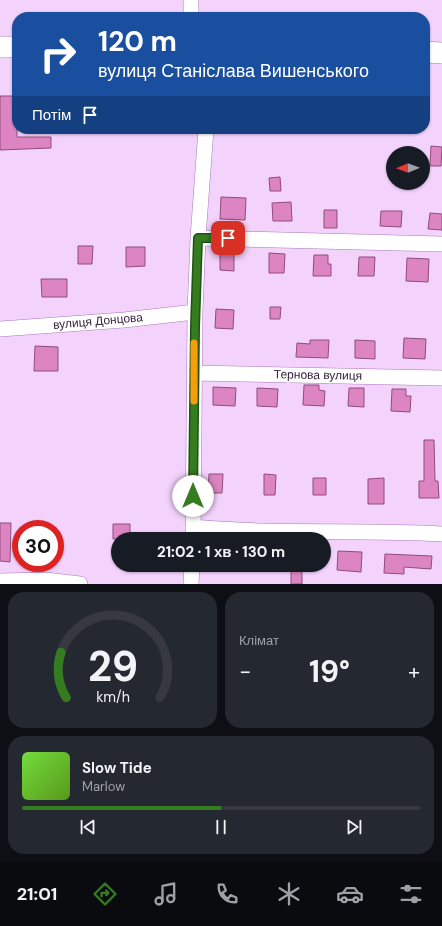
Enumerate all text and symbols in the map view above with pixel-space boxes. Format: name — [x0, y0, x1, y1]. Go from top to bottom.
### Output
text: 120 m — [98, 23, 177, 60]
icon: right — [32, 28, 84, 80]
text: вулиця Станіслава Вишенського — [98, 59, 369, 83]
icon: arrive — [79, 104, 101, 126]
text: Потім — [32, 105, 71, 125]
north arrow — [386, 146, 430, 190]
map controls — [386, 146, 430, 190]
pin — [211, 221, 245, 255]
icon: arrive — [217, 227, 239, 249]
street label: вулиця Донцова — [52, 309, 144, 333]
street label: Тернова вулиця — [274, 366, 362, 384]
position arrow — [172, 475, 214, 517]
speed limit sign: 30 — [12, 520, 64, 572]
text: 21:02 · 1 хв · 130 m — [157, 542, 285, 562]
text: Клімат — [239, 632, 279, 649]
text: 29 — [87, 640, 138, 694]
text: 19° — [309, 652, 350, 691]
text: − — [239, 657, 251, 686]
text: + — [408, 657, 420, 686]
text: km/h — [96, 688, 129, 706]
text: Slow Tide — [82, 758, 152, 778]
text: Marlow — [82, 778, 125, 795]
icon: previous — [77, 816, 99, 838]
icon: pause — [210, 816, 232, 838]
icon: next — [343, 816, 365, 838]
icon: directions — [91, 880, 119, 908]
icon: music — [152, 880, 180, 908]
icon: phone — [213, 880, 241, 908]
icon: climate — [275, 880, 303, 908]
icon: car — [336, 880, 364, 908]
icon: filters — [397, 880, 425, 908]
text: 21:01 — [17, 882, 57, 906]

